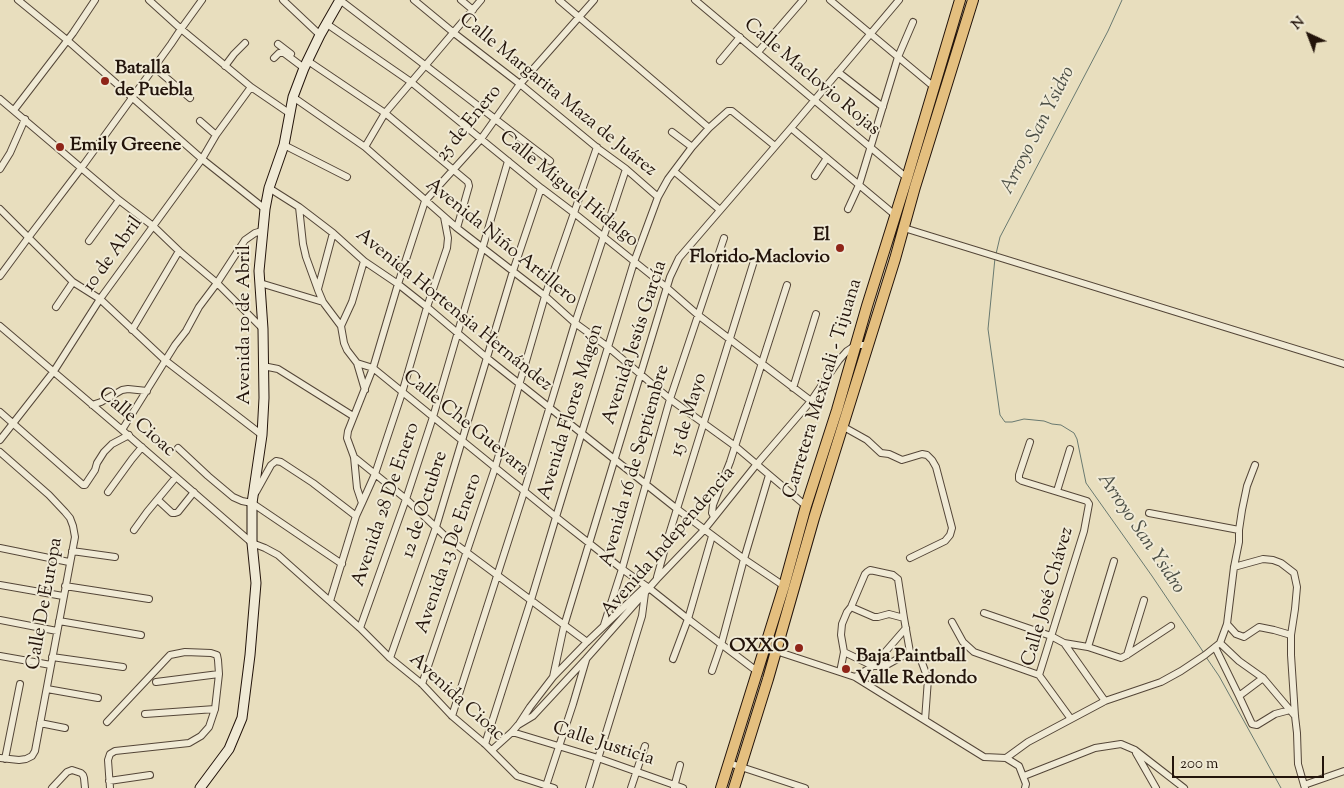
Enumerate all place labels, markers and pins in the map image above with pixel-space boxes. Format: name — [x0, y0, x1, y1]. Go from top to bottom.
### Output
place label: Batalla de Puebla — [115, 59, 193, 103]
marker: Batalla de Puebla — [99, 75, 111, 87]
place label: Emily Greene — [70, 136, 181, 158]
marker: Emily Greene — [54, 141, 66, 153]
place label: El Florido-Maclovio — [689, 226, 830, 270]
marker: El Florido-Maclovio — [834, 242, 846, 254]
place label: OXXO — [729, 637, 789, 659]
marker: OXXO — [793, 642, 805, 654]
place label: Baja Paintball Valle Redondo — [856, 647, 977, 691]
marker: Baja Paintball Valle Redondo — [840, 663, 852, 675]

